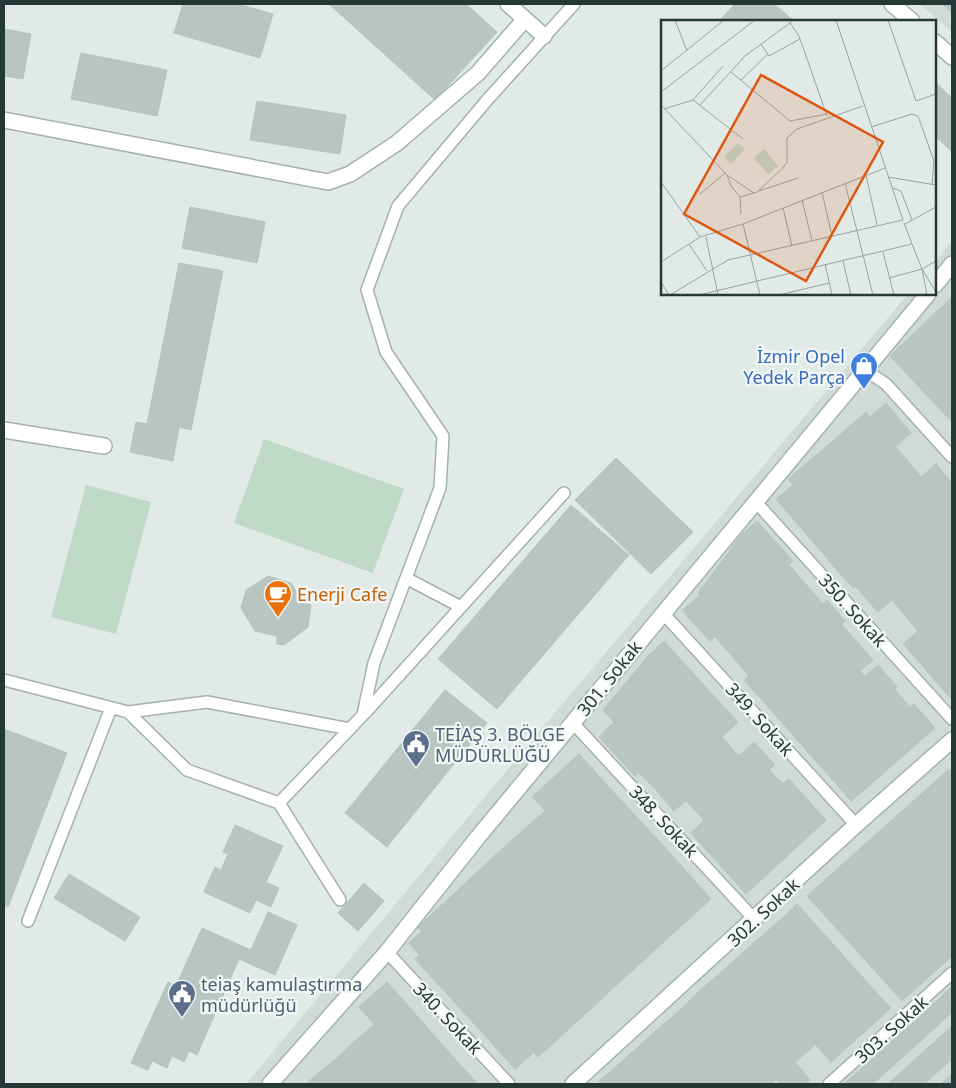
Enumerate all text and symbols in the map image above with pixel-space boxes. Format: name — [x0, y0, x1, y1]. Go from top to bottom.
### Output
inset map — [661, 20, 936, 295]
place label: İzmir Opel Yedek Parça — [743, 344, 845, 389]
shop icon: İzmir Opel Yedek Parça — [849, 351, 879, 390]
street label: 350. Sokak — [814, 568, 892, 652]
cafe icon: Enerji Cafe — [263, 579, 293, 618]
place label: Enerji Cafe — [297, 582, 388, 606]
street label: 301. Sokak — [571, 635, 647, 721]
street label: 349. Sokak — [721, 677, 799, 761]
place label: TEİAŞ 3. BÖLGE MÜDÜRLÜĞÜ — [435, 722, 565, 767]
public building icon: TEİAŞ 3. BÖLGE MÜDÜRLÜĞÜ — [401, 729, 431, 768]
street label: 348. Sokak — [624, 780, 704, 863]
street label: 302. Sokak — [722, 872, 805, 952]
place label: teiaş kamulaştırma müdürlüğü — [201, 972, 362, 1017]
street label: 340. Sokak — [408, 977, 488, 1060]
public building icon: teiaş kamulaştırma müdürlüğü — [167, 979, 197, 1018]
street label: 303. Sokak — [849, 990, 933, 1068]

